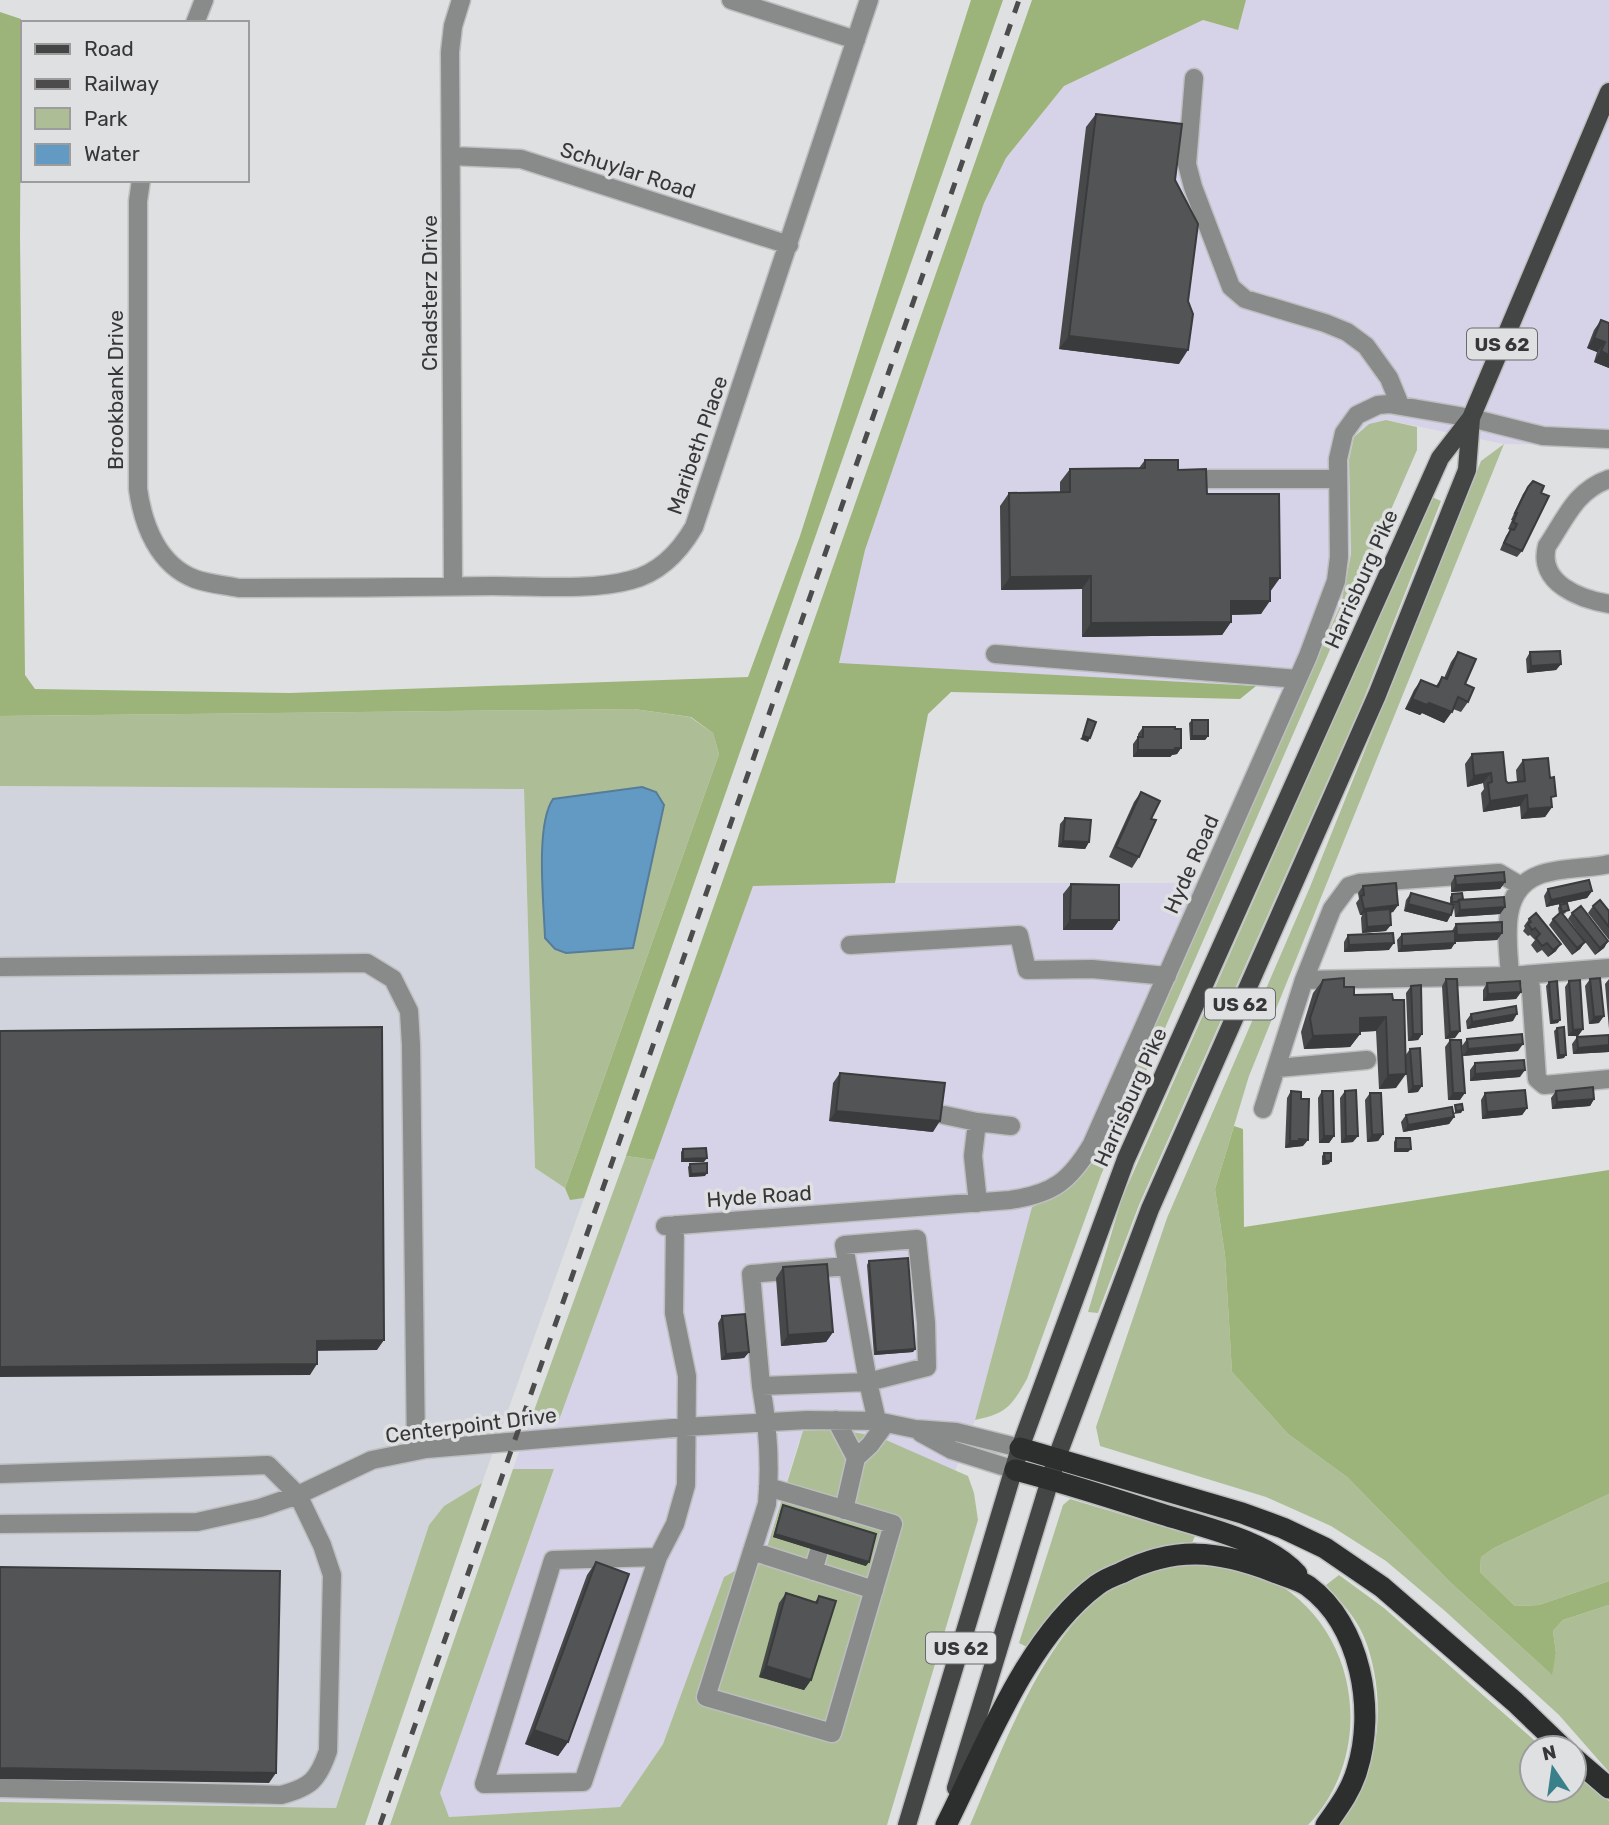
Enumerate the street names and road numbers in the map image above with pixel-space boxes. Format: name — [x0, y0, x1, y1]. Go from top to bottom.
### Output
street label: Schuylar Road — [557, 136, 699, 204]
street label: Chadsterz Drive — [417, 215, 442, 371]
street label: Brookbank Drive — [103, 310, 128, 470]
road number: US 62 — [1467, 328, 1537, 360]
street label: Maribeth Place — [662, 372, 732, 518]
street label: Harrisburg Pike — [1319, 506, 1403, 652]
street label: Hyde Road — [1158, 811, 1224, 917]
road number: US 62 — [1205, 988, 1275, 1020]
street label: Harrisburg Pike — [1088, 1024, 1172, 1170]
street label: Hyde Road — [706, 1180, 812, 1212]
street label: Centerpoint Drive — [384, 1402, 558, 1448]
road number: US 62 — [926, 1632, 996, 1664]

